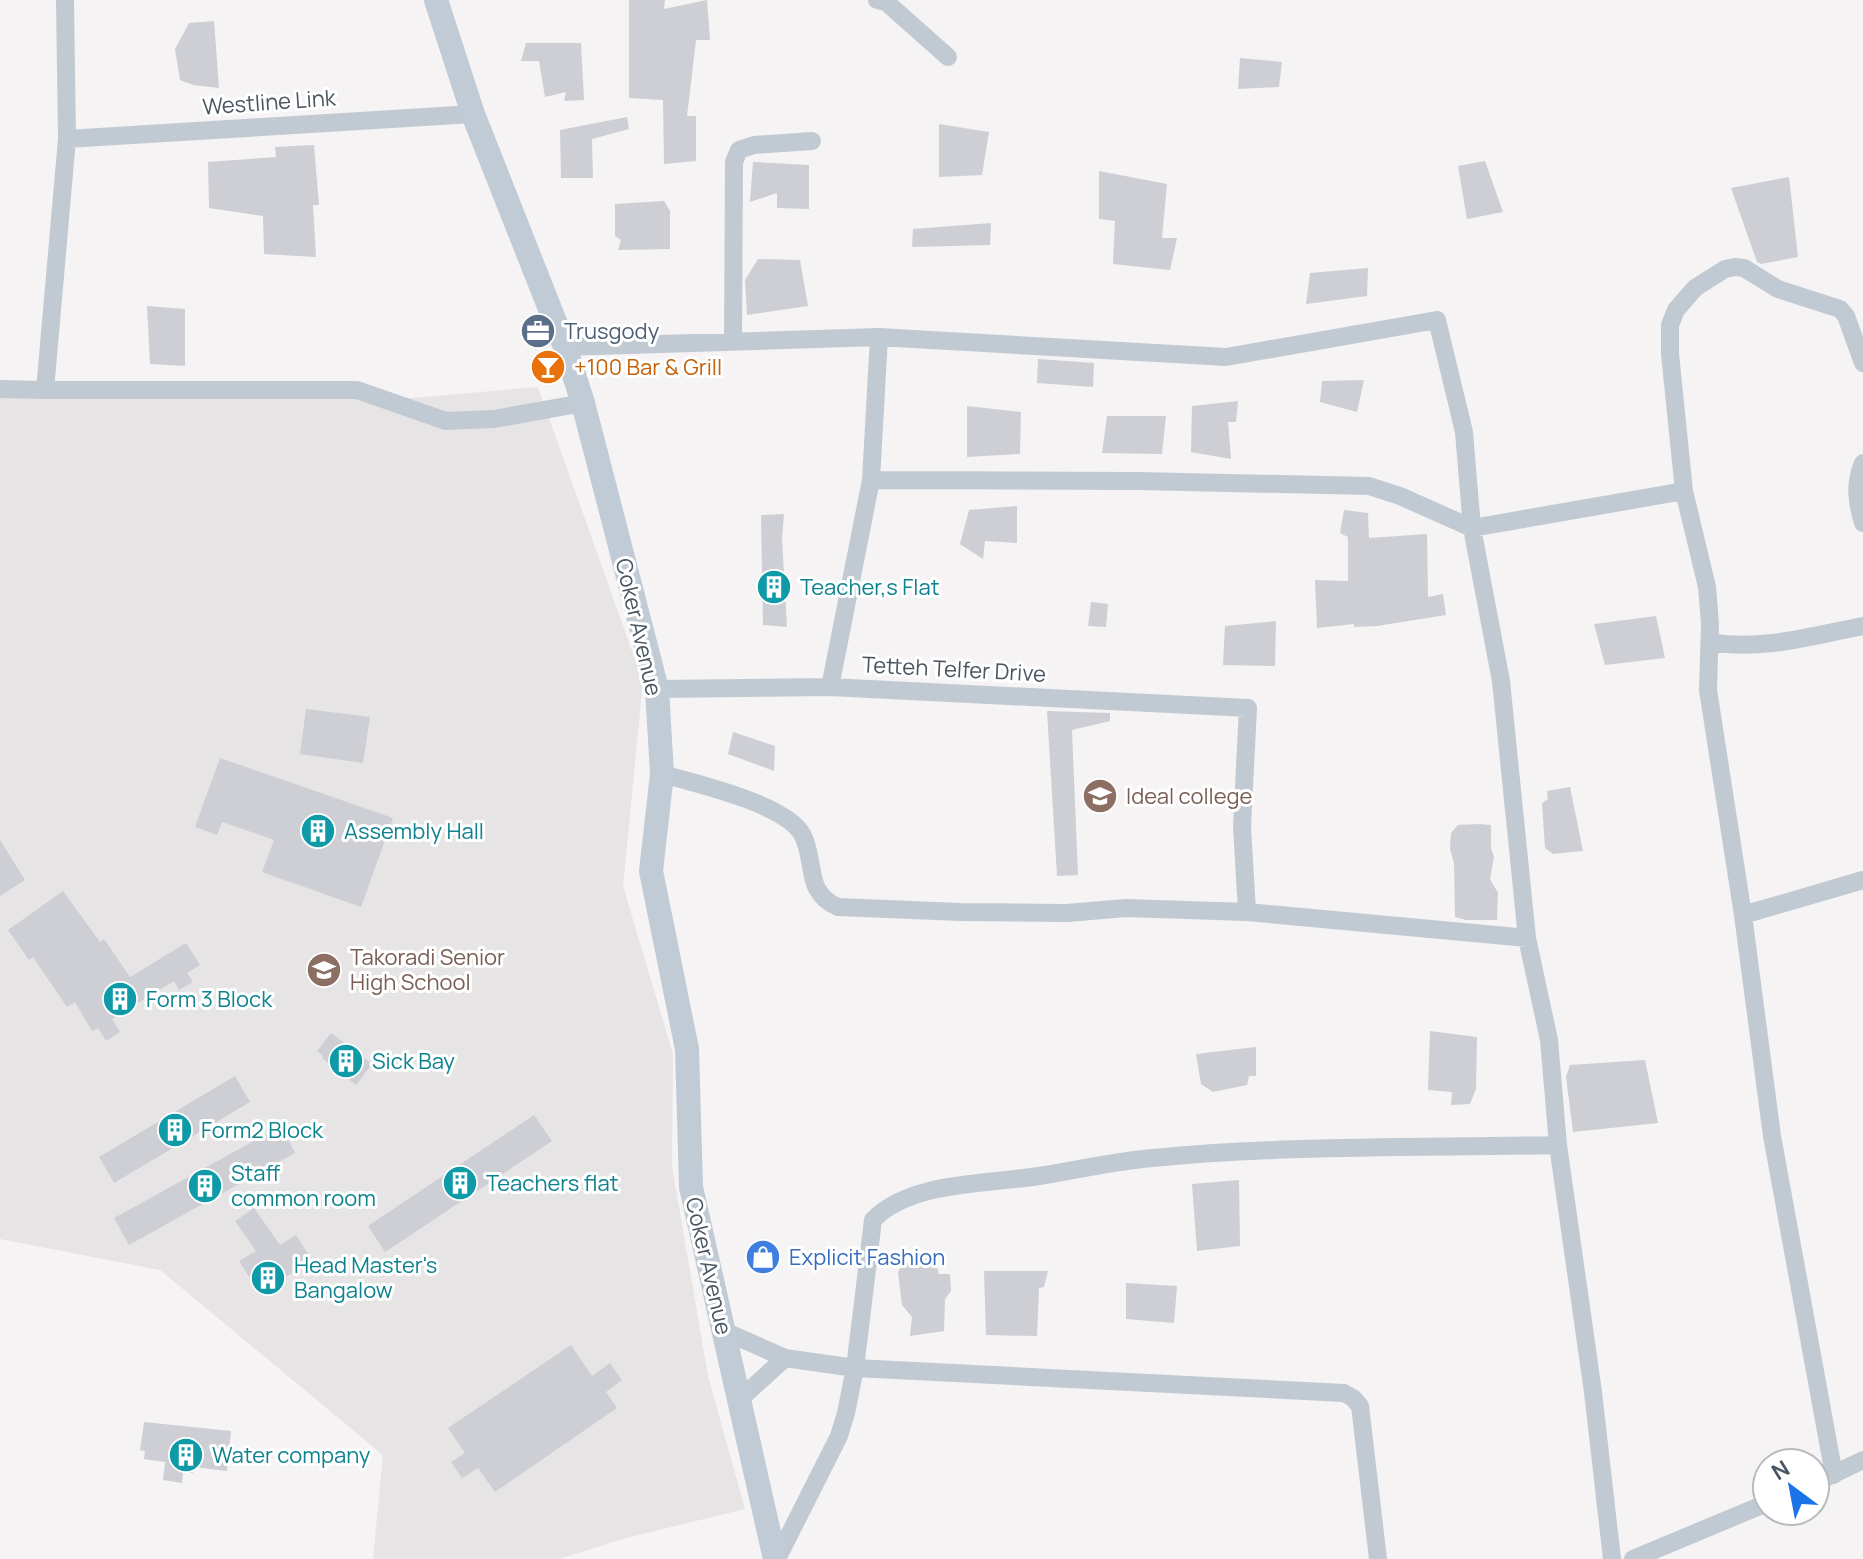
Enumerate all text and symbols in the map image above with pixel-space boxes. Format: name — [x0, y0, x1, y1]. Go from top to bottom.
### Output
street label: Westline Link — [201, 82, 338, 122]
office icon: Trusgody — [519, 312, 557, 350]
place label: Trusgody — [564, 316, 660, 346]
bar icon: +100 Bar & Grill — [529, 348, 567, 386]
place label: +100 Bar & Grill — [574, 352, 722, 382]
street label: Coker Avenue — [609, 555, 669, 699]
building icon: Teacher,s Flat — [755, 568, 793, 606]
place label: Teacher,s Flat — [800, 572, 940, 602]
street label: Tetteh Telfer Drive — [861, 649, 1047, 689]
school or university icon: Ideal college — [1081, 777, 1119, 815]
place label: Ideal college — [1126, 781, 1253, 811]
building icon: Assembly Hall — [299, 812, 337, 850]
place label: Assembly Hall — [344, 816, 484, 846]
place label: Takoradi Senior High School — [350, 942, 505, 997]
school or university icon: Takoradi Senior High School — [305, 951, 343, 989]
building icon: Form 3 Block — [101, 980, 139, 1018]
place label: Form 3 Block — [146, 984, 273, 1014]
building icon: Sick Bay — [327, 1042, 365, 1080]
place label: Sick Bay — [372, 1046, 455, 1076]
building icon: Form2 Block — [156, 1111, 194, 1149]
place label: Form2 Block — [201, 1115, 324, 1145]
place label: Staff common room — [231, 1158, 376, 1213]
building icon: Teachers flat — [441, 1164, 479, 1202]
building icon: Staff common room — [186, 1167, 224, 1205]
place label: Teachers flat — [486, 1168, 619, 1198]
street label: Coker Avenue — [679, 1194, 739, 1338]
shop icon: Explicit Fashion — [744, 1238, 782, 1276]
place label: Explicit Fashion — [789, 1242, 945, 1272]
place label: Head Master's Bangalow — [294, 1250, 437, 1305]
building icon: Head Master's Bangalow — [249, 1259, 287, 1297]
building icon: Water company — [167, 1436, 205, 1474]
place label: Water company — [212, 1440, 371, 1470]
north arrow — [1751, 1447, 1831, 1527]
text: N — [1766, 1453, 1795, 1487]

